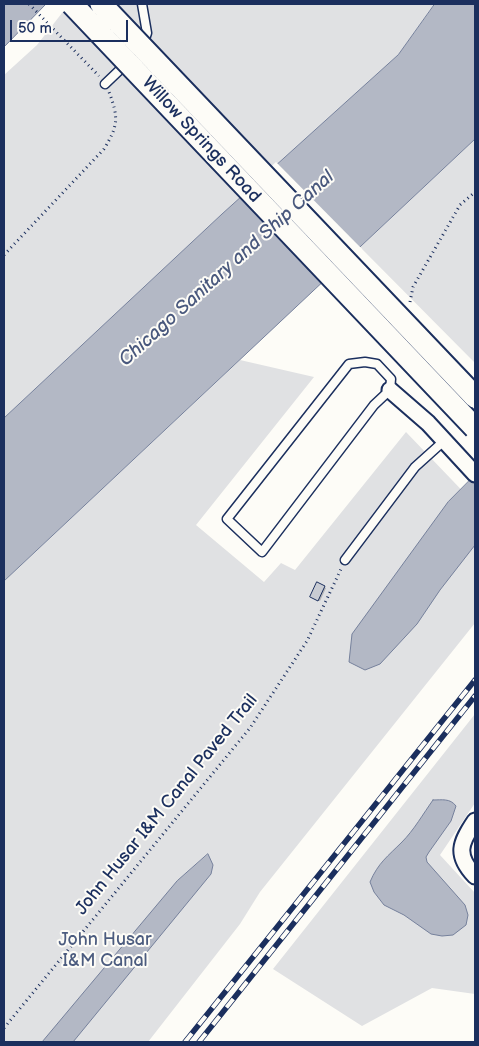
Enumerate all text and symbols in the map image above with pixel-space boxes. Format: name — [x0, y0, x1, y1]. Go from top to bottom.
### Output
scale bar — [12, 10, 130, 42]
text: 50 m — [18, 19, 52, 38]
street label: Willow Springs Road — [137, 72, 265, 208]
water label: Chicago Sanitary and Ship Canal — [115, 166, 339, 372]
street label: John Husar I&M Canal Paved Trail — [71, 690, 263, 920]
park label: John Husar I&M Canal — [58, 929, 152, 972]

